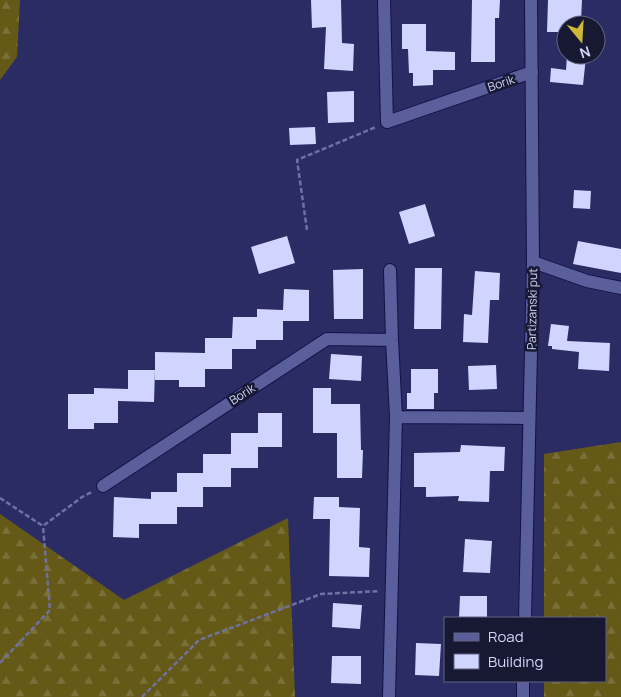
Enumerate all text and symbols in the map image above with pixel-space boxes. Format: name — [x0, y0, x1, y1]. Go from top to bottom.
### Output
north arrow — [556, 15, 606, 65]
text: N — [577, 42, 593, 63]
street label: Borik — [485, 70, 518, 96]
street label: Partizanski put — [523, 268, 541, 350]
street label: Borik — [226, 379, 259, 409]
legend — [444, 617, 606, 682]
text: Road — [488, 626, 524, 647]
text: Building — [488, 651, 543, 672]

